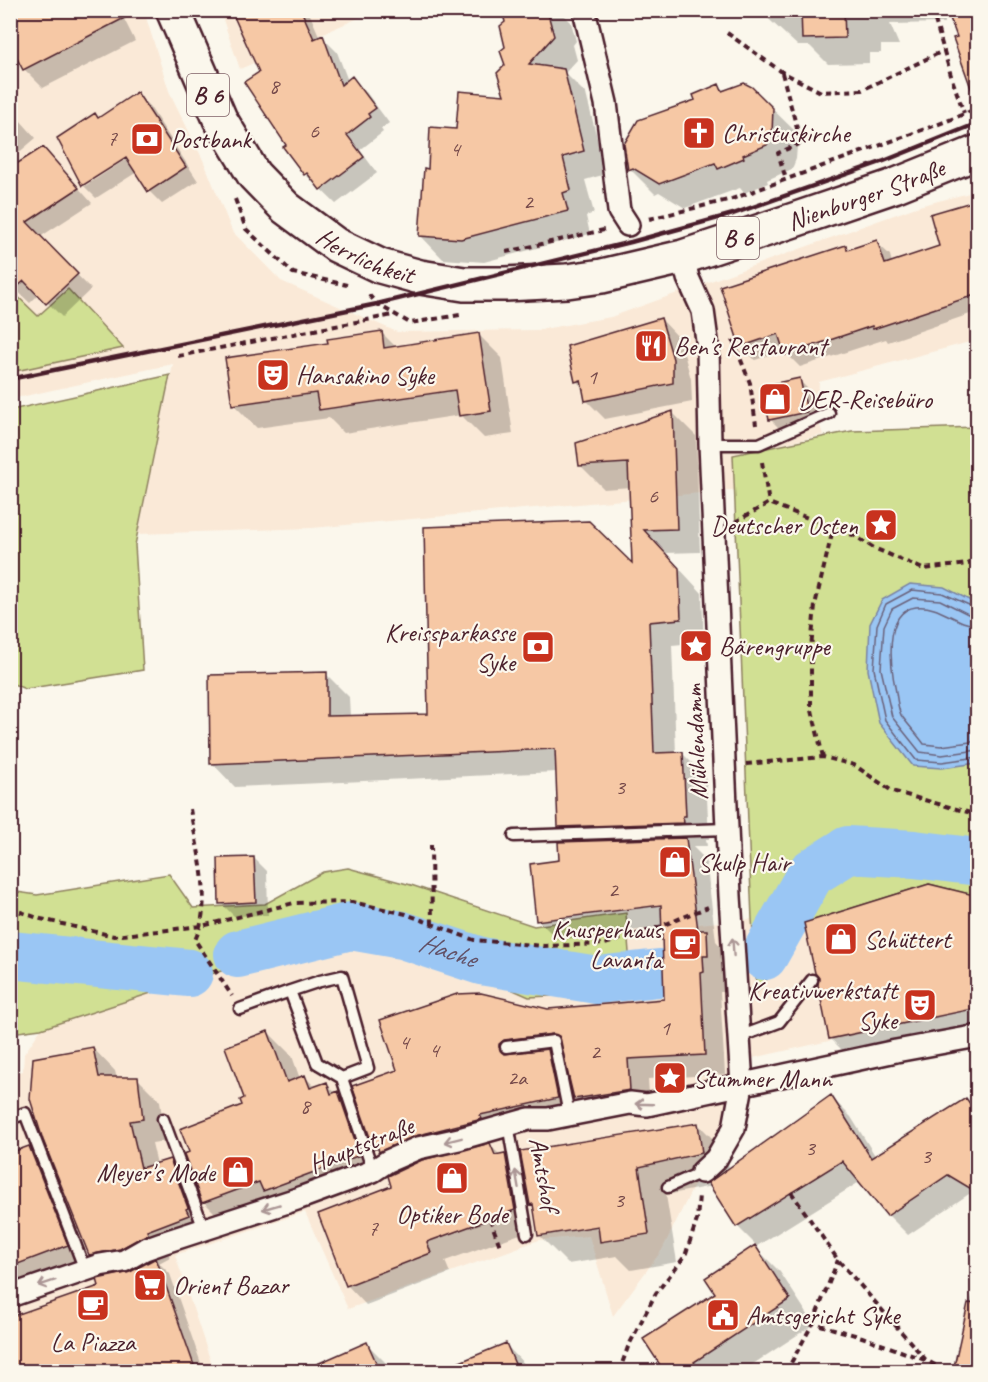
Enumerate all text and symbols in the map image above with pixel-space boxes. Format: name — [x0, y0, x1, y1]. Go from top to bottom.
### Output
house number: 8 — [269, 72, 281, 100]
road number: B 6 — [187, 74, 229, 116]
church icon: Christuskirche — [681, 115, 717, 151]
house number: 6 — [309, 117, 320, 145]
place label: Christuskirche — [722, 117, 852, 150]
bank icon: Postbank — [129, 121, 165, 157]
place label: Postbank — [170, 123, 252, 156]
house number: 7 — [107, 124, 118, 152]
house number: 4 — [450, 135, 462, 163]
street label: Nienburger Straße — [783, 150, 952, 238]
house number: 2 — [523, 188, 535, 216]
road number: B 6 — [717, 217, 759, 259]
street label: Herrlichkeit — [310, 220, 420, 292]
restaurant icon: Ben's Restaurant — [633, 328, 669, 364]
place label: Ben's Restaurant — [674, 330, 830, 363]
theatre icon: Hansakino Syke — [255, 357, 291, 393]
place label: Hansakino Syke — [296, 359, 436, 392]
house number: 1 — [587, 363, 598, 391]
shop icon: DER-Reisebüro — [757, 381, 793, 417]
place label: DER-Reisebüro — [798, 383, 934, 416]
house number: 6 — [648, 482, 659, 510]
place icon: Deutscher Osten — [863, 507, 899, 543]
place label: Deutscher Osten — [711, 509, 858, 542]
place label: Kreissparkasse Syke — [385, 616, 518, 679]
place icon: Bärengruppe — [678, 628, 714, 664]
bank icon: Kreissparkasse Syke — [520, 629, 556, 665]
place label: Bärengruppe — [719, 630, 831, 663]
street label: Mühlendamm — [676, 682, 716, 801]
house number: 3 — [615, 773, 627, 801]
shop icon: Skulp Hair — [657, 844, 693, 880]
place label: Skulp Hair — [698, 846, 793, 879]
house number: 2 — [608, 876, 620, 904]
place label: Knusperhaus Lavanta — [552, 913, 664, 976]
shop icon: Schüttert — [823, 921, 859, 957]
place label: Schüttert — [864, 923, 953, 956]
water label: Hache — [415, 925, 484, 976]
cafe icon: Knusperhaus Lavanta — [667, 926, 703, 962]
one-way arrow — [728, 938, 739, 958]
place label: Kreativwerkstatt Syke — [748, 974, 900, 1037]
theatre icon: Kreativwerkstatt Syke — [902, 987, 938, 1023]
house number: 1 — [660, 1014, 671, 1042]
house number: 4 — [399, 1028, 411, 1056]
house number: 4 — [429, 1036, 441, 1064]
house number: 2 — [590, 1038, 602, 1066]
place icon: Stummer Mann — [652, 1060, 688, 1096]
place label: Stummer Mann — [693, 1062, 833, 1095]
house number: 2a — [507, 1064, 528, 1092]
house number: 8 — [300, 1092, 312, 1120]
one-way arrow — [634, 1098, 654, 1109]
street label: Hauptstraße — [304, 1108, 421, 1181]
house number: 3 — [805, 1134, 817, 1162]
one-way arrow — [444, 1135, 463, 1147]
street label: Amtshof — [521, 1135, 568, 1219]
house number: 3 — [921, 1142, 933, 1170]
shop icon: Meyer's Mode — [220, 1154, 256, 1190]
place label: Meyer's Mode — [96, 1156, 217, 1189]
shop icon: Optiker Bode — [434, 1160, 470, 1196]
one-way arrow — [512, 1170, 523, 1189]
house number: 3 — [614, 1186, 626, 1214]
place label: Optiker Bode — [396, 1198, 510, 1231]
one-way arrow — [262, 1201, 281, 1213]
house number: 7 — [368, 1214, 379, 1242]
supermarket icon: Orient Bazar — [132, 1267, 168, 1303]
place label: Orient Bazar — [173, 1269, 290, 1302]
one-way arrow — [38, 1278, 57, 1289]
cafe icon: La Piazza — [75, 1287, 111, 1323]
public building icon: Amtsgericht Syke — [705, 1297, 741, 1333]
place label: Amtsgericht Syke — [746, 1299, 902, 1332]
place label: La Piazza — [51, 1326, 137, 1359]

